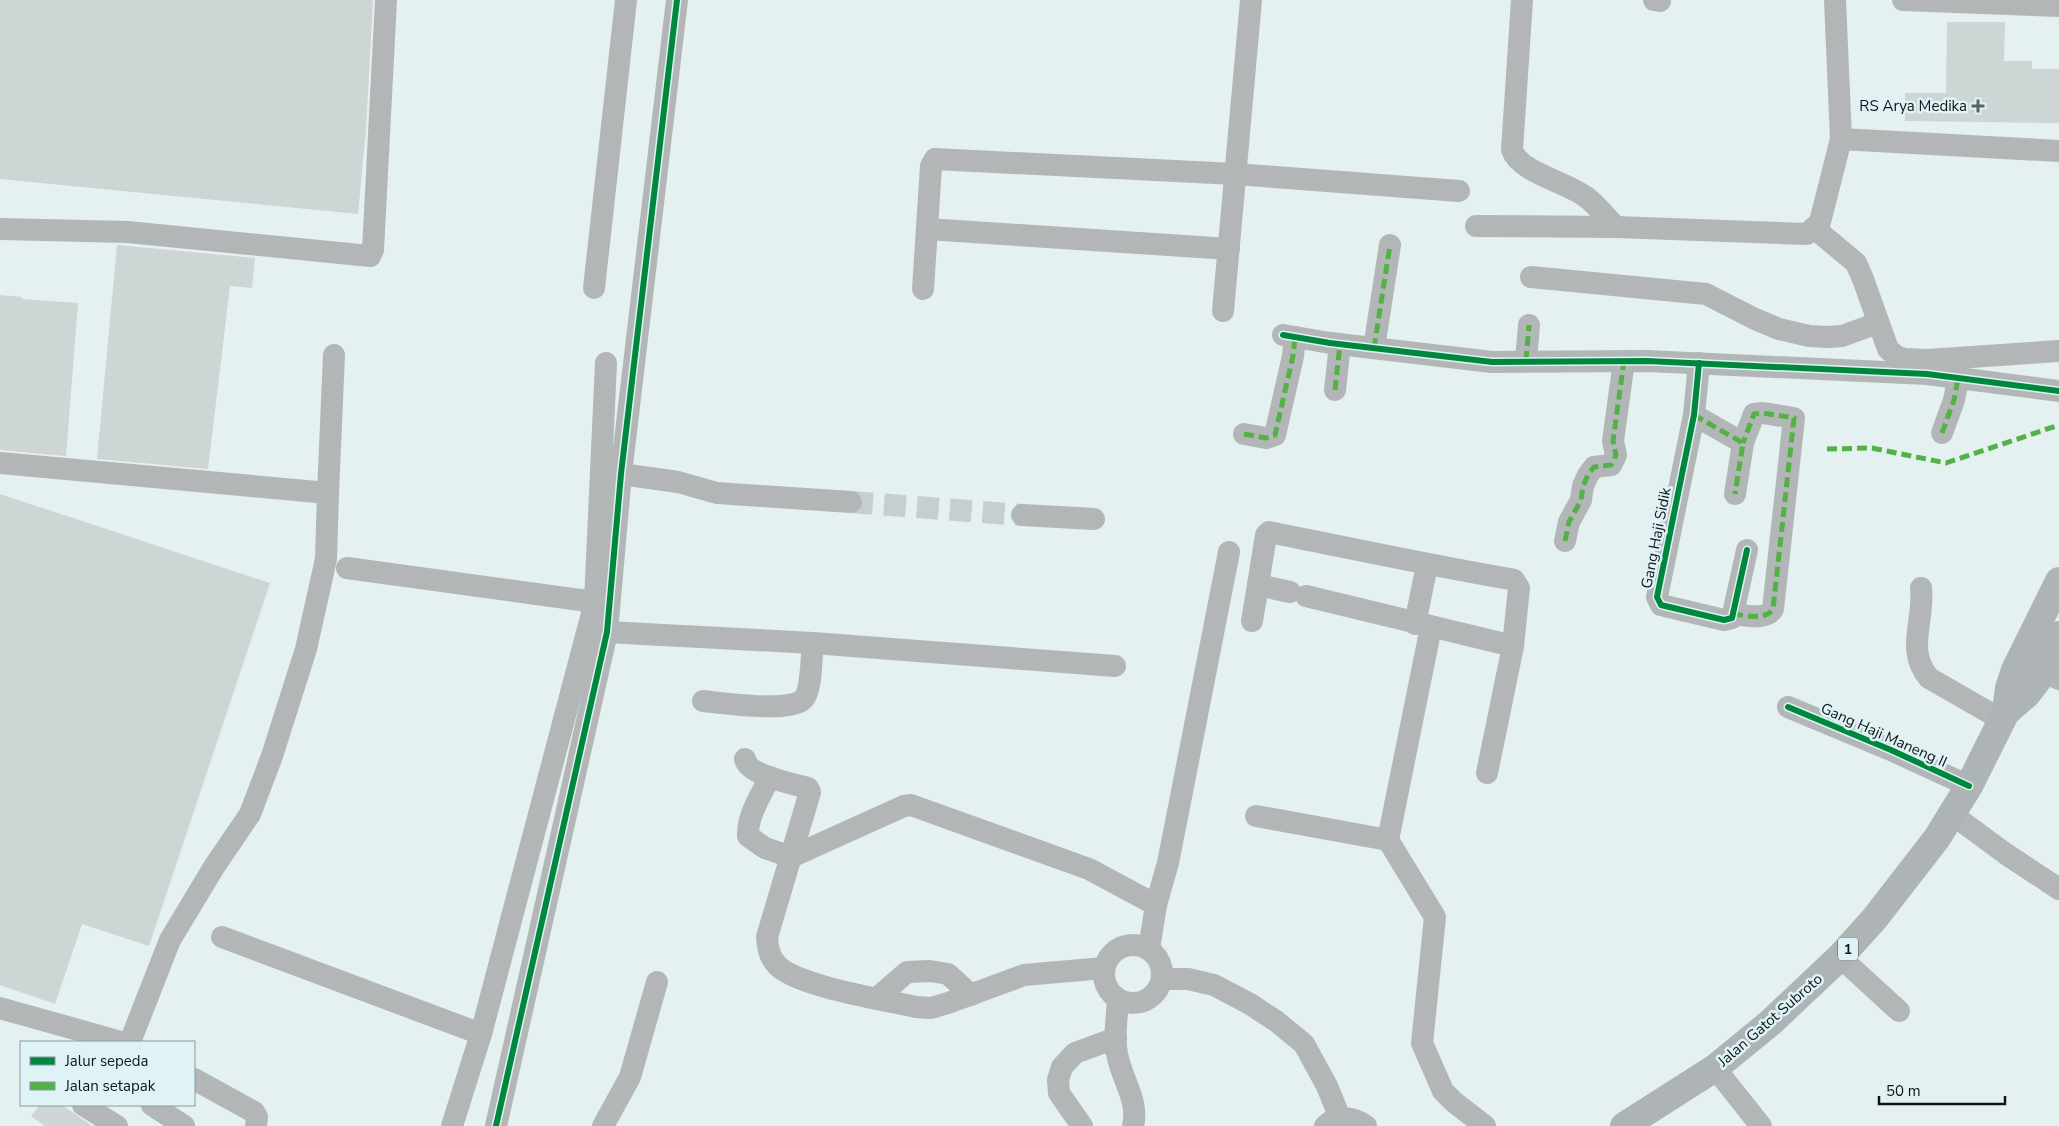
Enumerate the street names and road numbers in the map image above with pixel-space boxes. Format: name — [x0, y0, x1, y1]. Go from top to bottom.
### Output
street label: Gang Haji Sidik — [1636, 485, 1676, 590]
street label: Gang Haji Maneng II — [1818, 698, 1950, 772]
road number: 1 — [1838, 938, 1858, 961]
street label: Jalan Gatot Subroto — [1713, 969, 1827, 1072]

